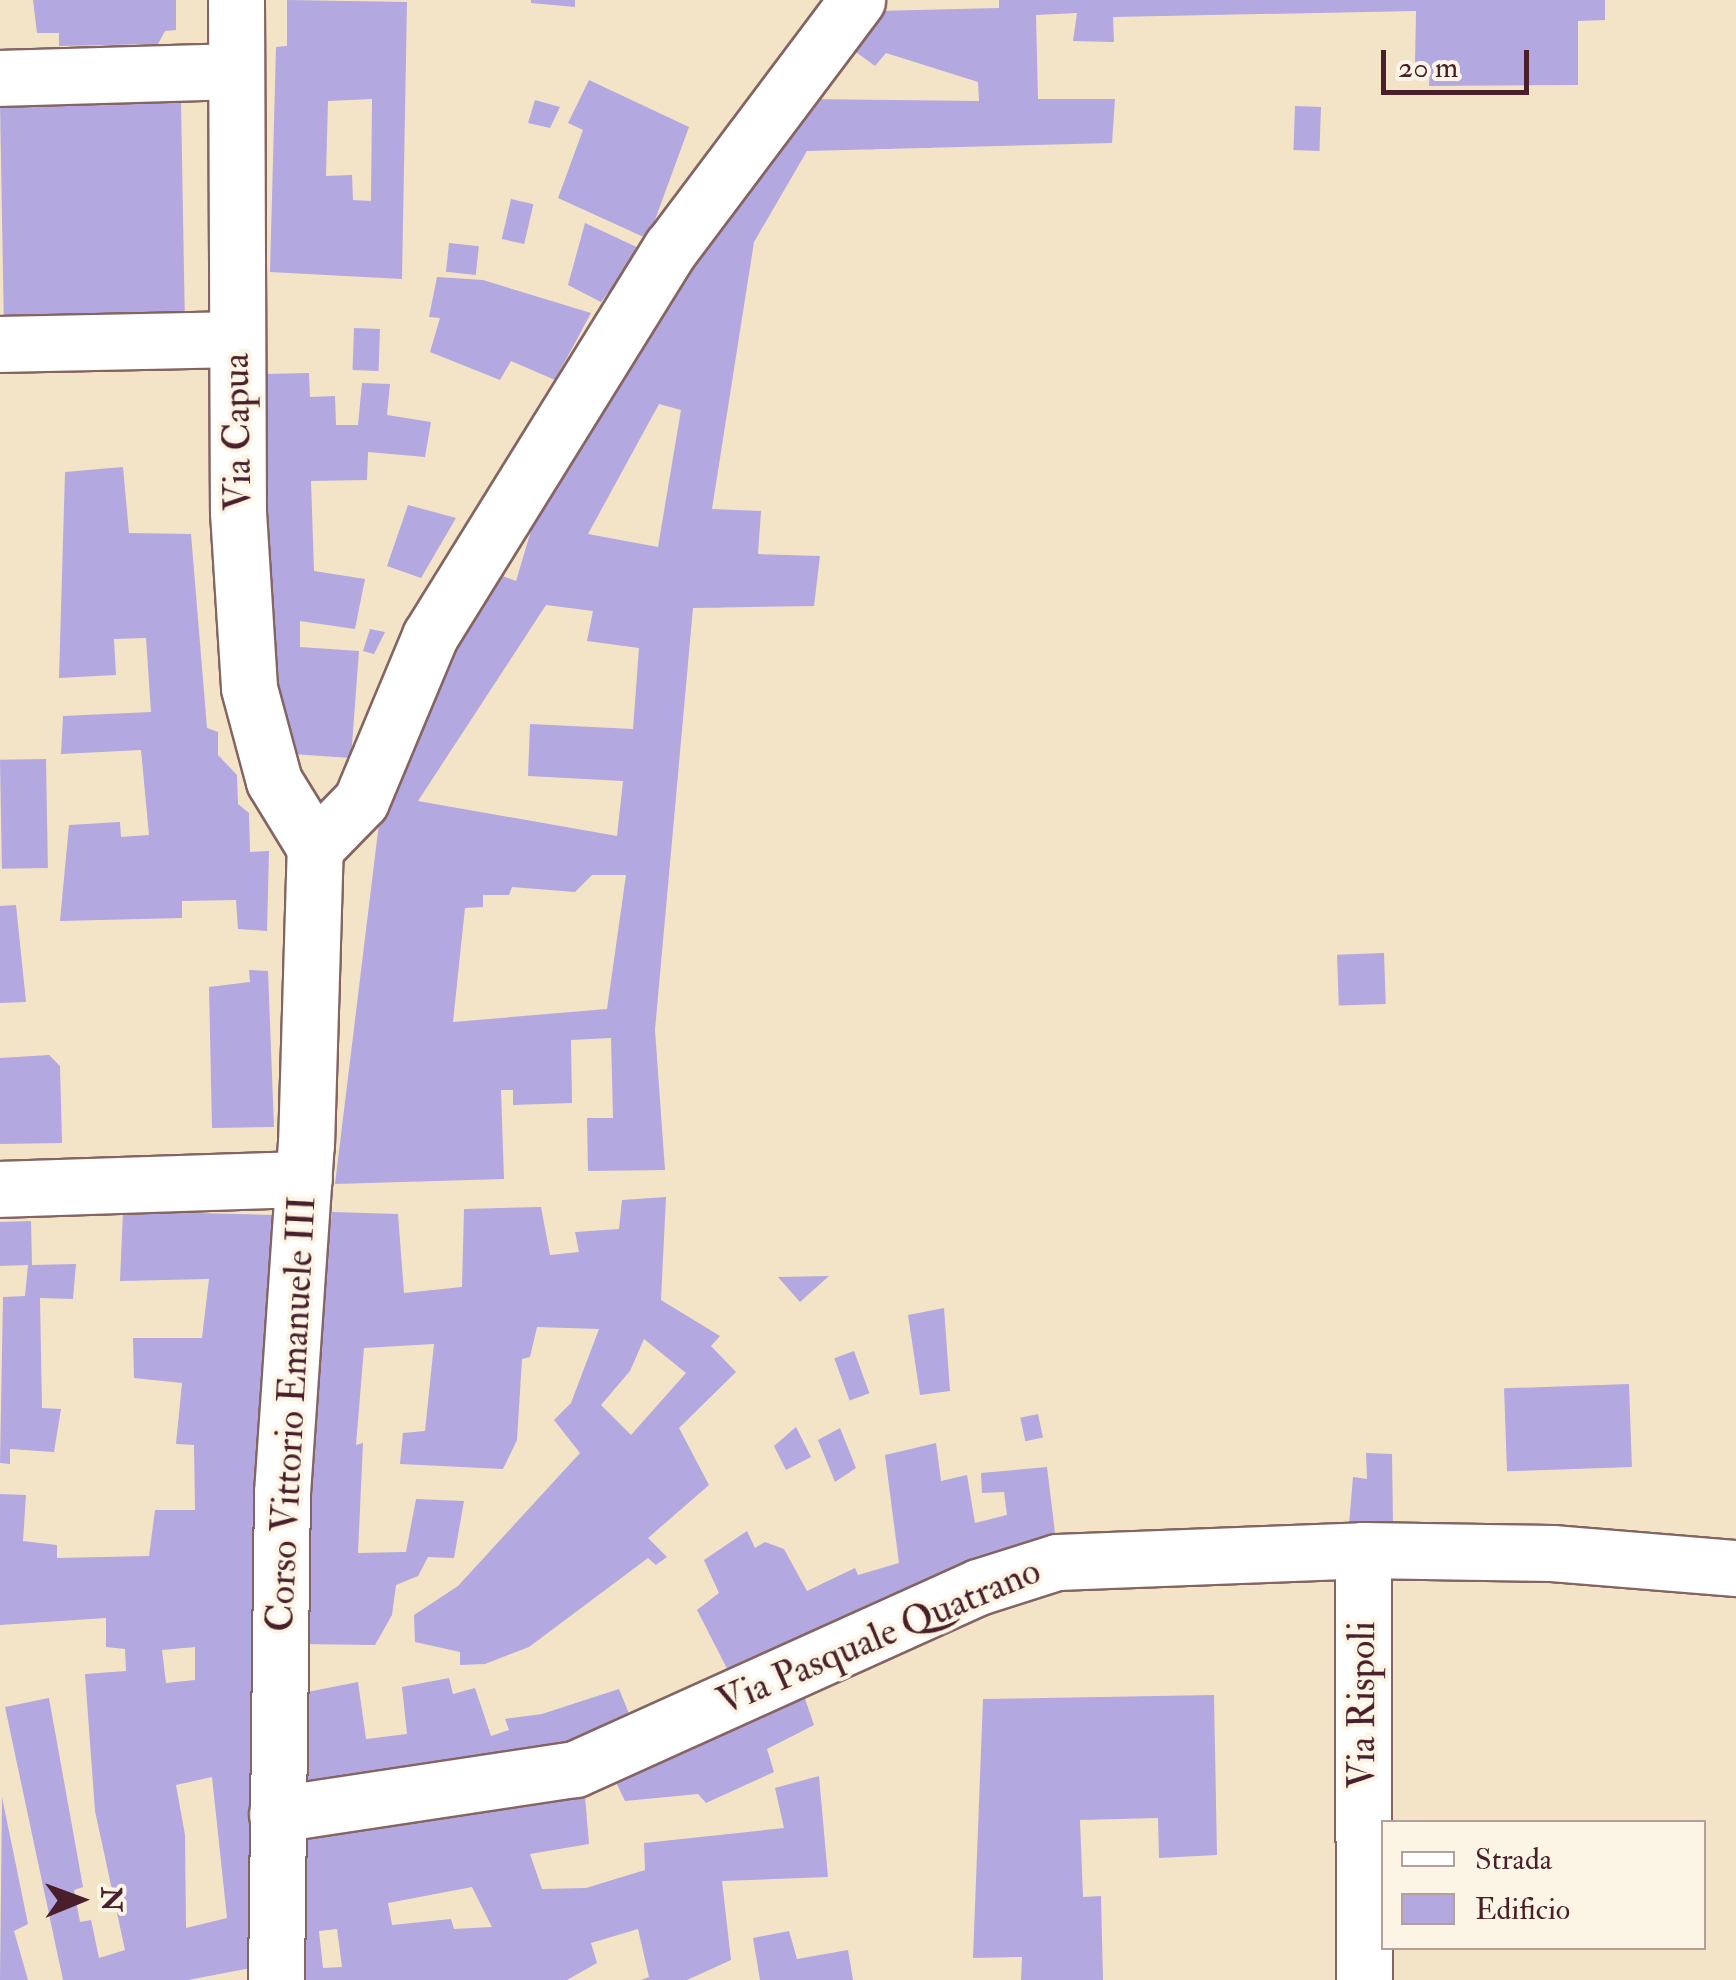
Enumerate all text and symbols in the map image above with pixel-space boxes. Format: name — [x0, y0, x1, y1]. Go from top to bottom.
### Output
scale bar — [1386, 30, 1534, 92]
text: 20 m — [1398, 49, 1458, 86]
street label: Via Capua — [214, 353, 262, 511]
street label: Corso Vittorio Emanuele III — [258, 1195, 326, 1633]
street label: Via Pasquale Quatrano — [711, 1548, 1047, 1726]
street label: Via Rispoli — [1340, 1621, 1386, 1789]
legend — [1381, 1820, 1706, 1950]
text: Strada — [1475, 1841, 1552, 1878]
north arrow — [30, 1850, 130, 1950]
text: N — [93, 1887, 128, 1912]
text: Edificio — [1475, 1891, 1570, 1928]

